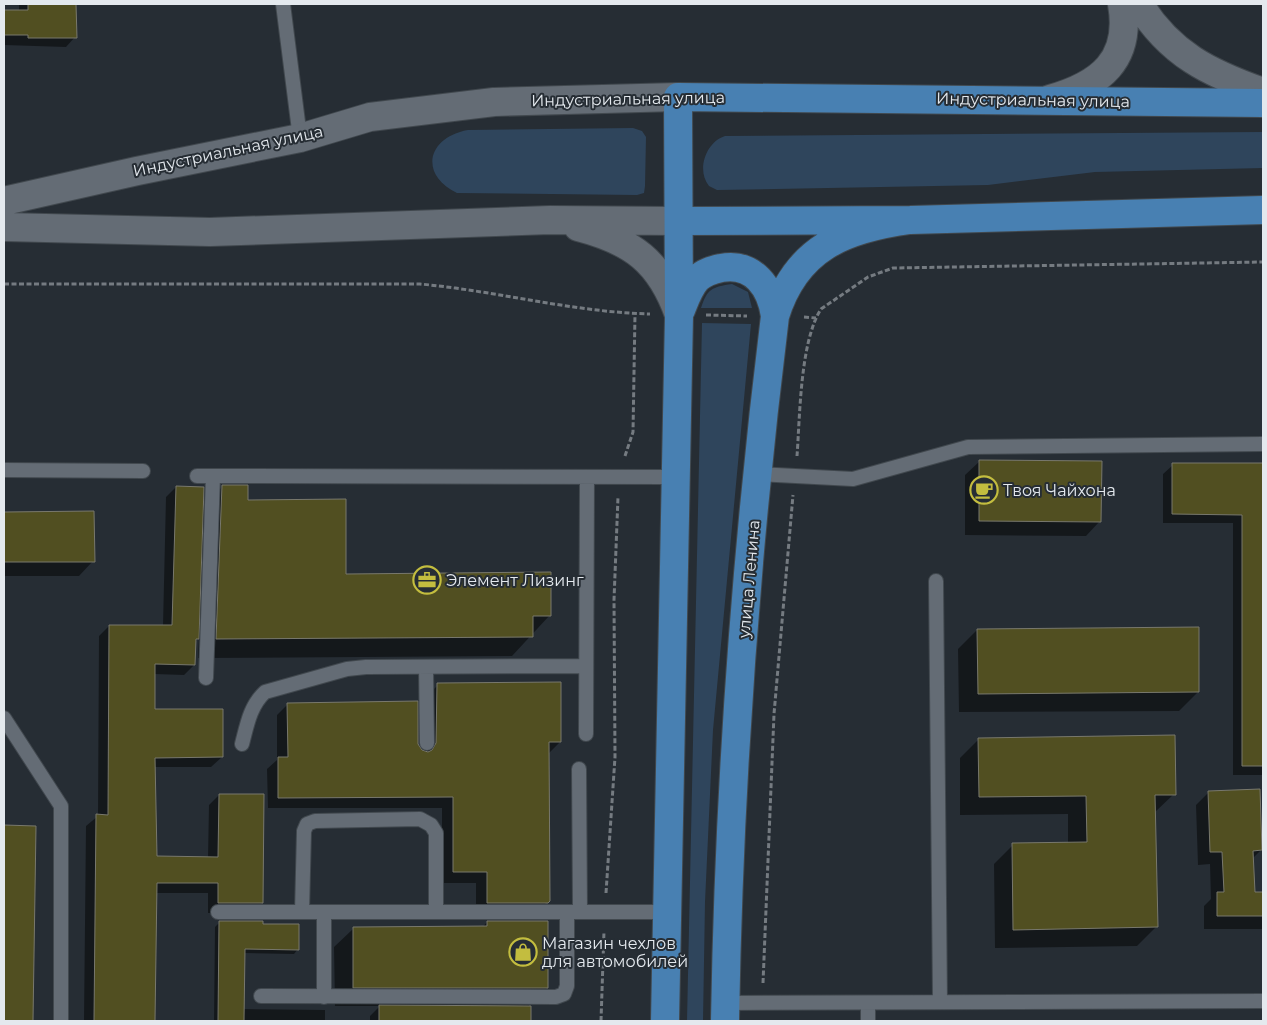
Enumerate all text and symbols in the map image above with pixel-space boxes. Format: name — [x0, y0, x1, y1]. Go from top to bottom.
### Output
street label: Индустриальная улица — [531, 88, 725, 110]
street label: Индустриальная улица — [936, 89, 1130, 111]
street label: Индустриальная улица — [131, 122, 325, 180]
cafe icon: Твоя Чайхона — [969, 475, 999, 505]
place label: Твоя Чайхона — [1003, 481, 1116, 500]
street label: улица Ленина — [734, 519, 764, 640]
office icon: Элемент Лизинг — [412, 565, 442, 595]
place label: Элемент Лизинг — [446, 571, 584, 590]
place label: Магазин чехлов для автомобилей — [542, 934, 688, 971]
shop icon: Магазин чехлов для автомобилей — [508, 937, 538, 967]

